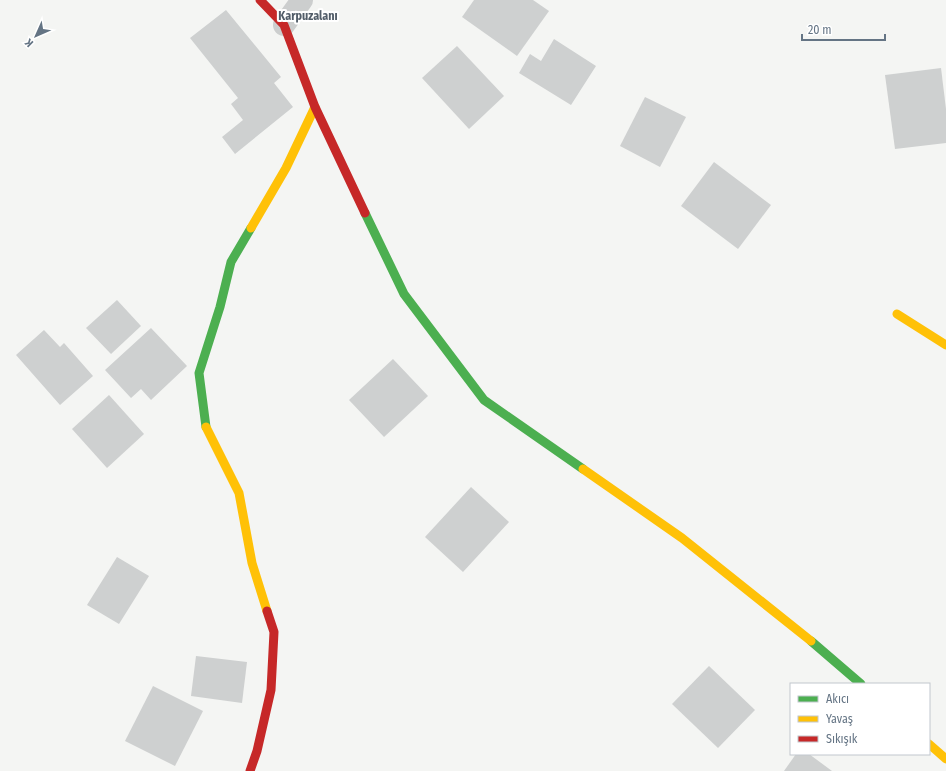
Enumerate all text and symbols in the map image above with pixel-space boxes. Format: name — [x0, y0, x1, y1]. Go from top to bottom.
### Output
district label: Karpuzalanı — [278, 9, 338, 23]
north arrow — [16, 16, 56, 56]
scale bar — [802, 16, 885, 42]
text: 20 m — [808, 23, 832, 37]
text: K — [22, 35, 36, 50]
legend — [790, 683, 930, 755]
text: Akıcı — [826, 692, 849, 706]
text: Yavaş — [826, 712, 853, 726]
text: Sıkışık — [826, 732, 858, 746]

